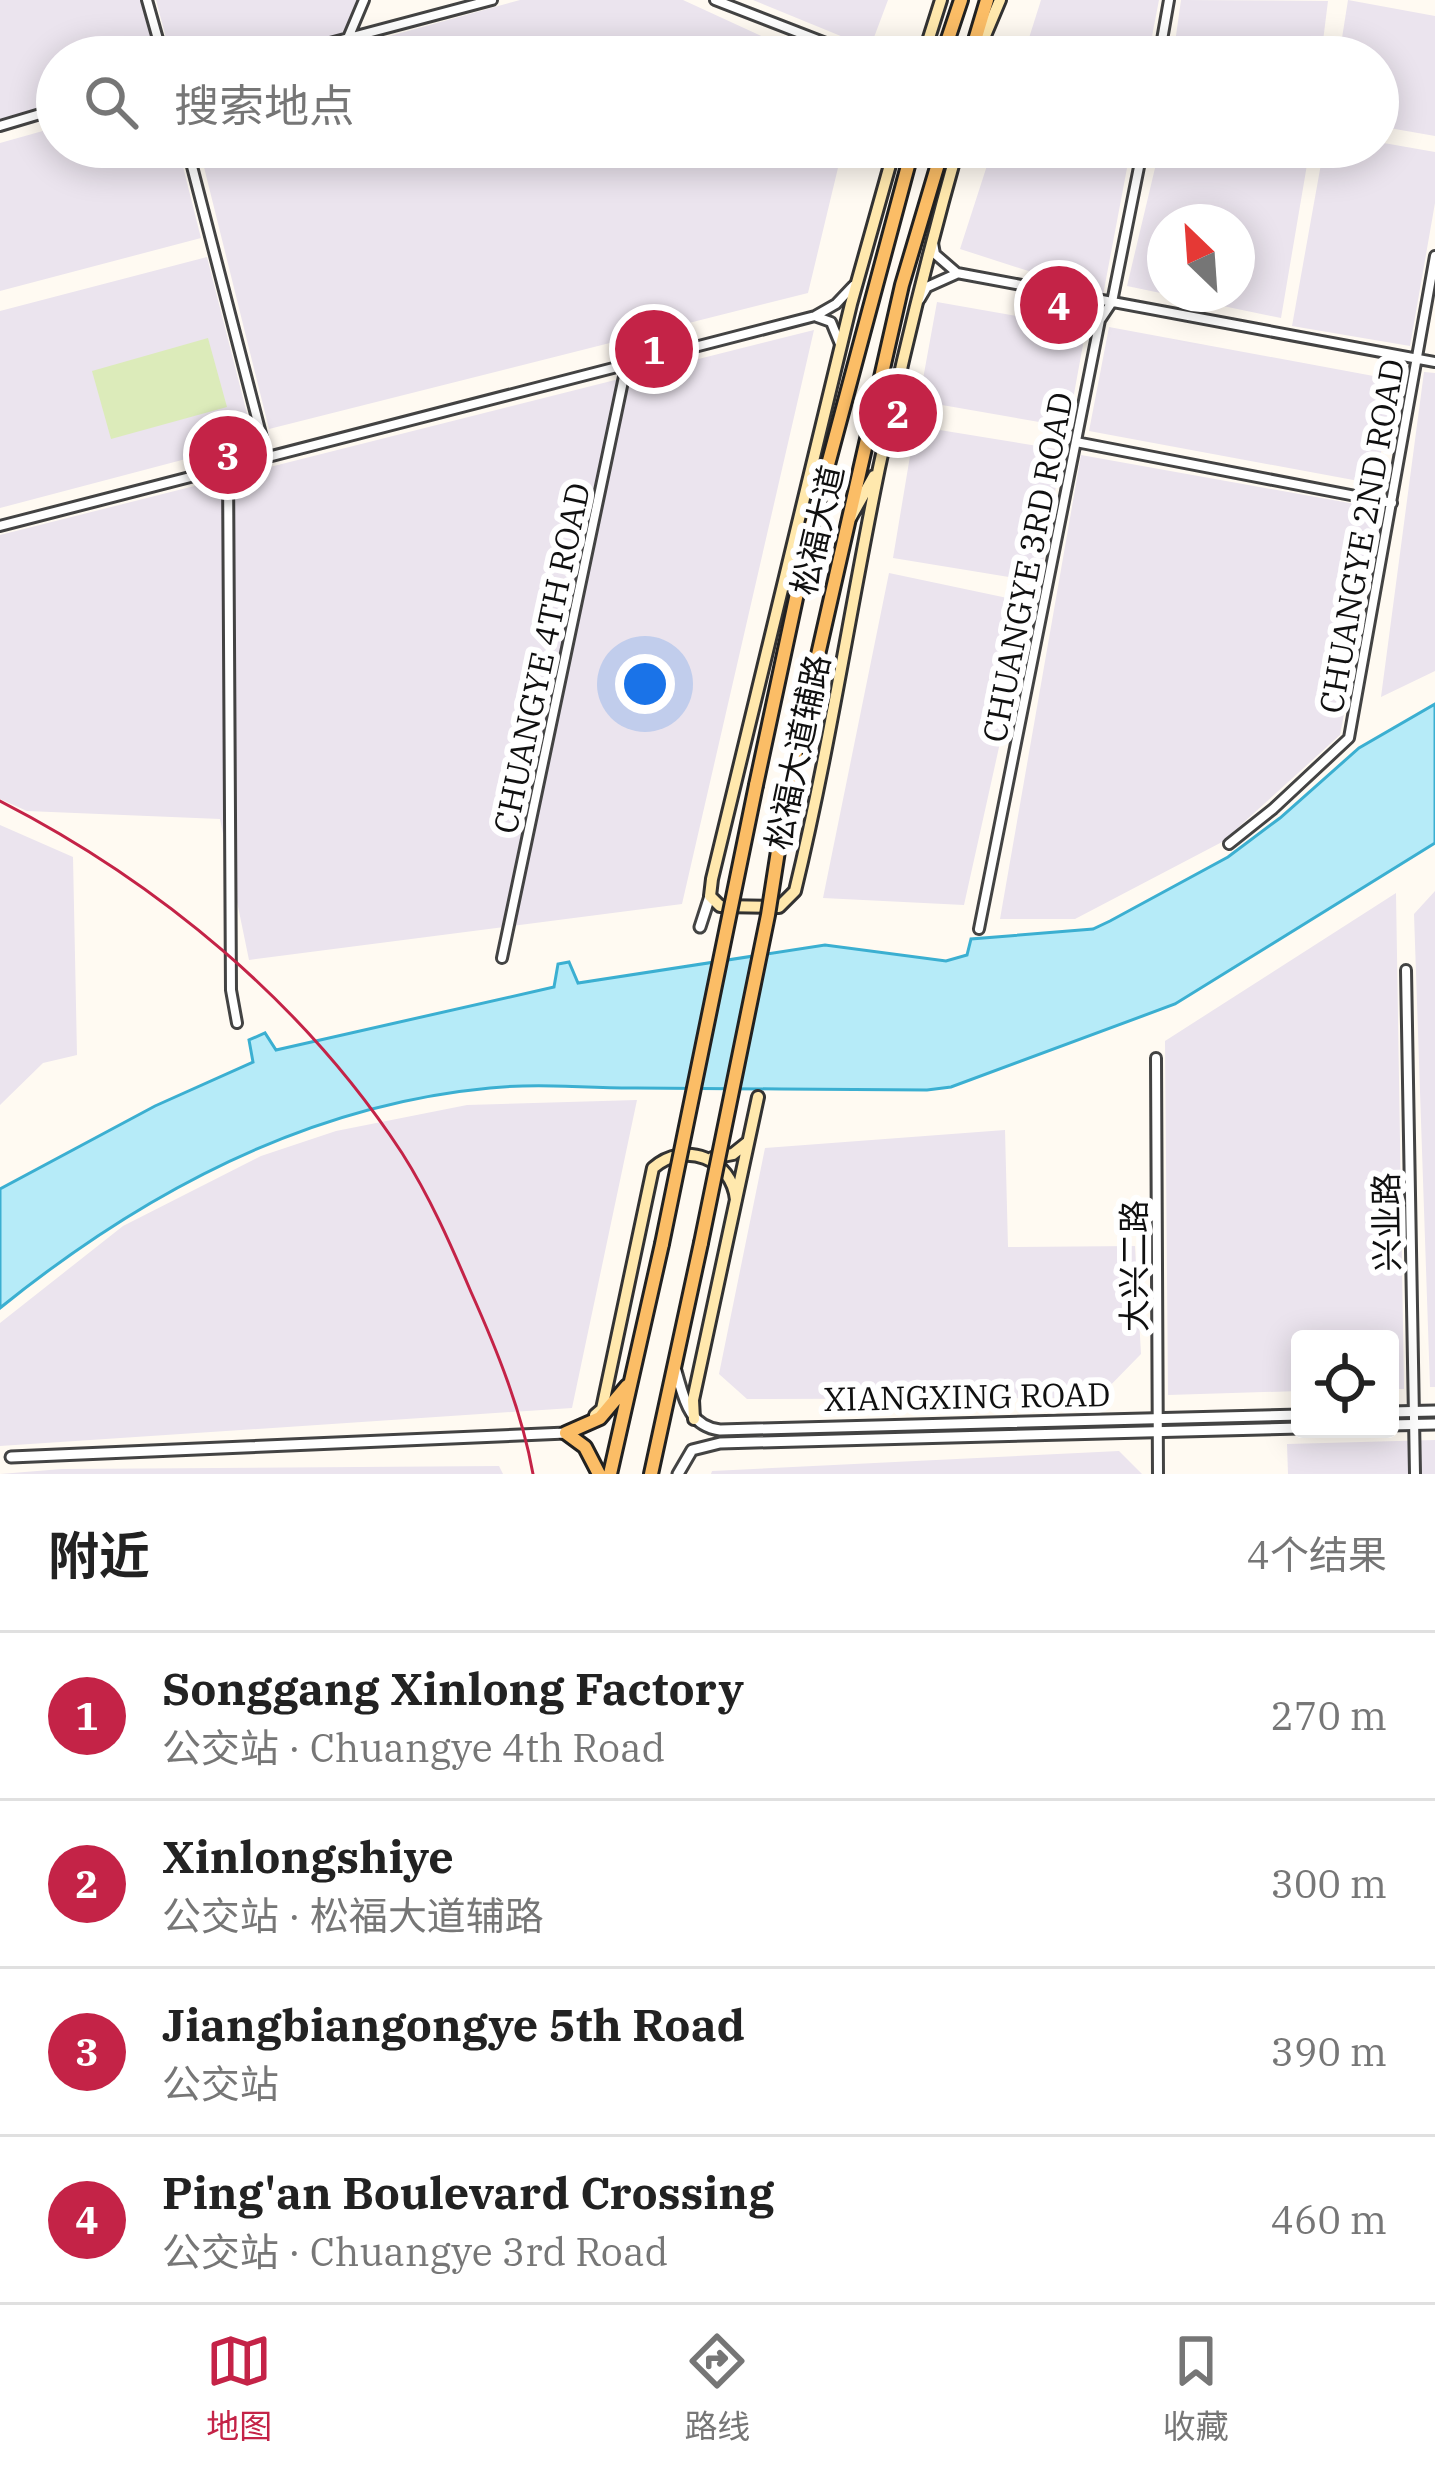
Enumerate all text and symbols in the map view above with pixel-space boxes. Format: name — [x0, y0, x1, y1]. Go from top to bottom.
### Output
search box — [36, 36, 1399, 168]
icon: search — [78, 69, 144, 135]
text: 搜索地点 — [174, 76, 354, 134]
north arrow — [1147, 204, 1255, 312]
pin: 4 — [1020, 260, 1098, 350]
pin: 1 — [615, 304, 693, 394]
street label: CHUANGYE 2ND ROAD — [1309, 355, 1413, 717]
pin: 2 — [859, 368, 937, 458]
street label: CHUANGYE 3RD ROAD — [972, 388, 1082, 746]
pin: 3 — [189, 410, 267, 500]
street label: 松福大道 — [781, 461, 853, 599]
street label: CHUANGYE 4TH ROAD — [483, 479, 599, 837]
street label: 松福大道辅路 — [755, 651, 839, 853]
your location — [615, 654, 675, 714]
street label: 兴业路 — [1364, 1172, 1408, 1272]
street label: 大兴二路 — [1112, 1200, 1155, 1332]
map controls — [1291, 1330, 1399, 1438]
button: locate — [1291, 1330, 1399, 1438]
street label: XIANGXING ROAD — [823, 1372, 1111, 1420]
text: 附近 — [48, 1522, 150, 1588]
text: 4个结果 — [1247, 1529, 1387, 1580]
text: Songgang Xinlong Factory — [162, 1659, 744, 1717]
text: 1 — [75, 1690, 99, 1741]
text: 270 m — [1271, 1690, 1387, 1741]
text: 公交站 · Chuangye 4th Road — [162, 1722, 665, 1773]
text: Xinlongshiye — [162, 1827, 454, 1885]
text: 2 — [75, 1858, 99, 1909]
text: 300 m — [1271, 1858, 1387, 1909]
text: 公交站 · 松福大道辅路 — [162, 1890, 544, 1941]
text: Jiangbiangongye 5th Road — [162, 1995, 745, 2053]
text: 3 — [75, 2026, 99, 2077]
text: 390 m — [1271, 2026, 1387, 2077]
text: 公交站 — [162, 2058, 279, 2109]
text: Ping'an Boulevard Crossing — [162, 2163, 774, 2221]
text: 4 — [75, 2194, 99, 2245]
text: 460 m — [1271, 2194, 1387, 2245]
text: 公交站 · Chuangye 3rd Road — [162, 2226, 668, 2277]
tab: 地图 — [206, 2328, 272, 2448]
tab: 路线 — [684, 2328, 750, 2448]
tab: 收藏 — [1163, 2328, 1229, 2448]

